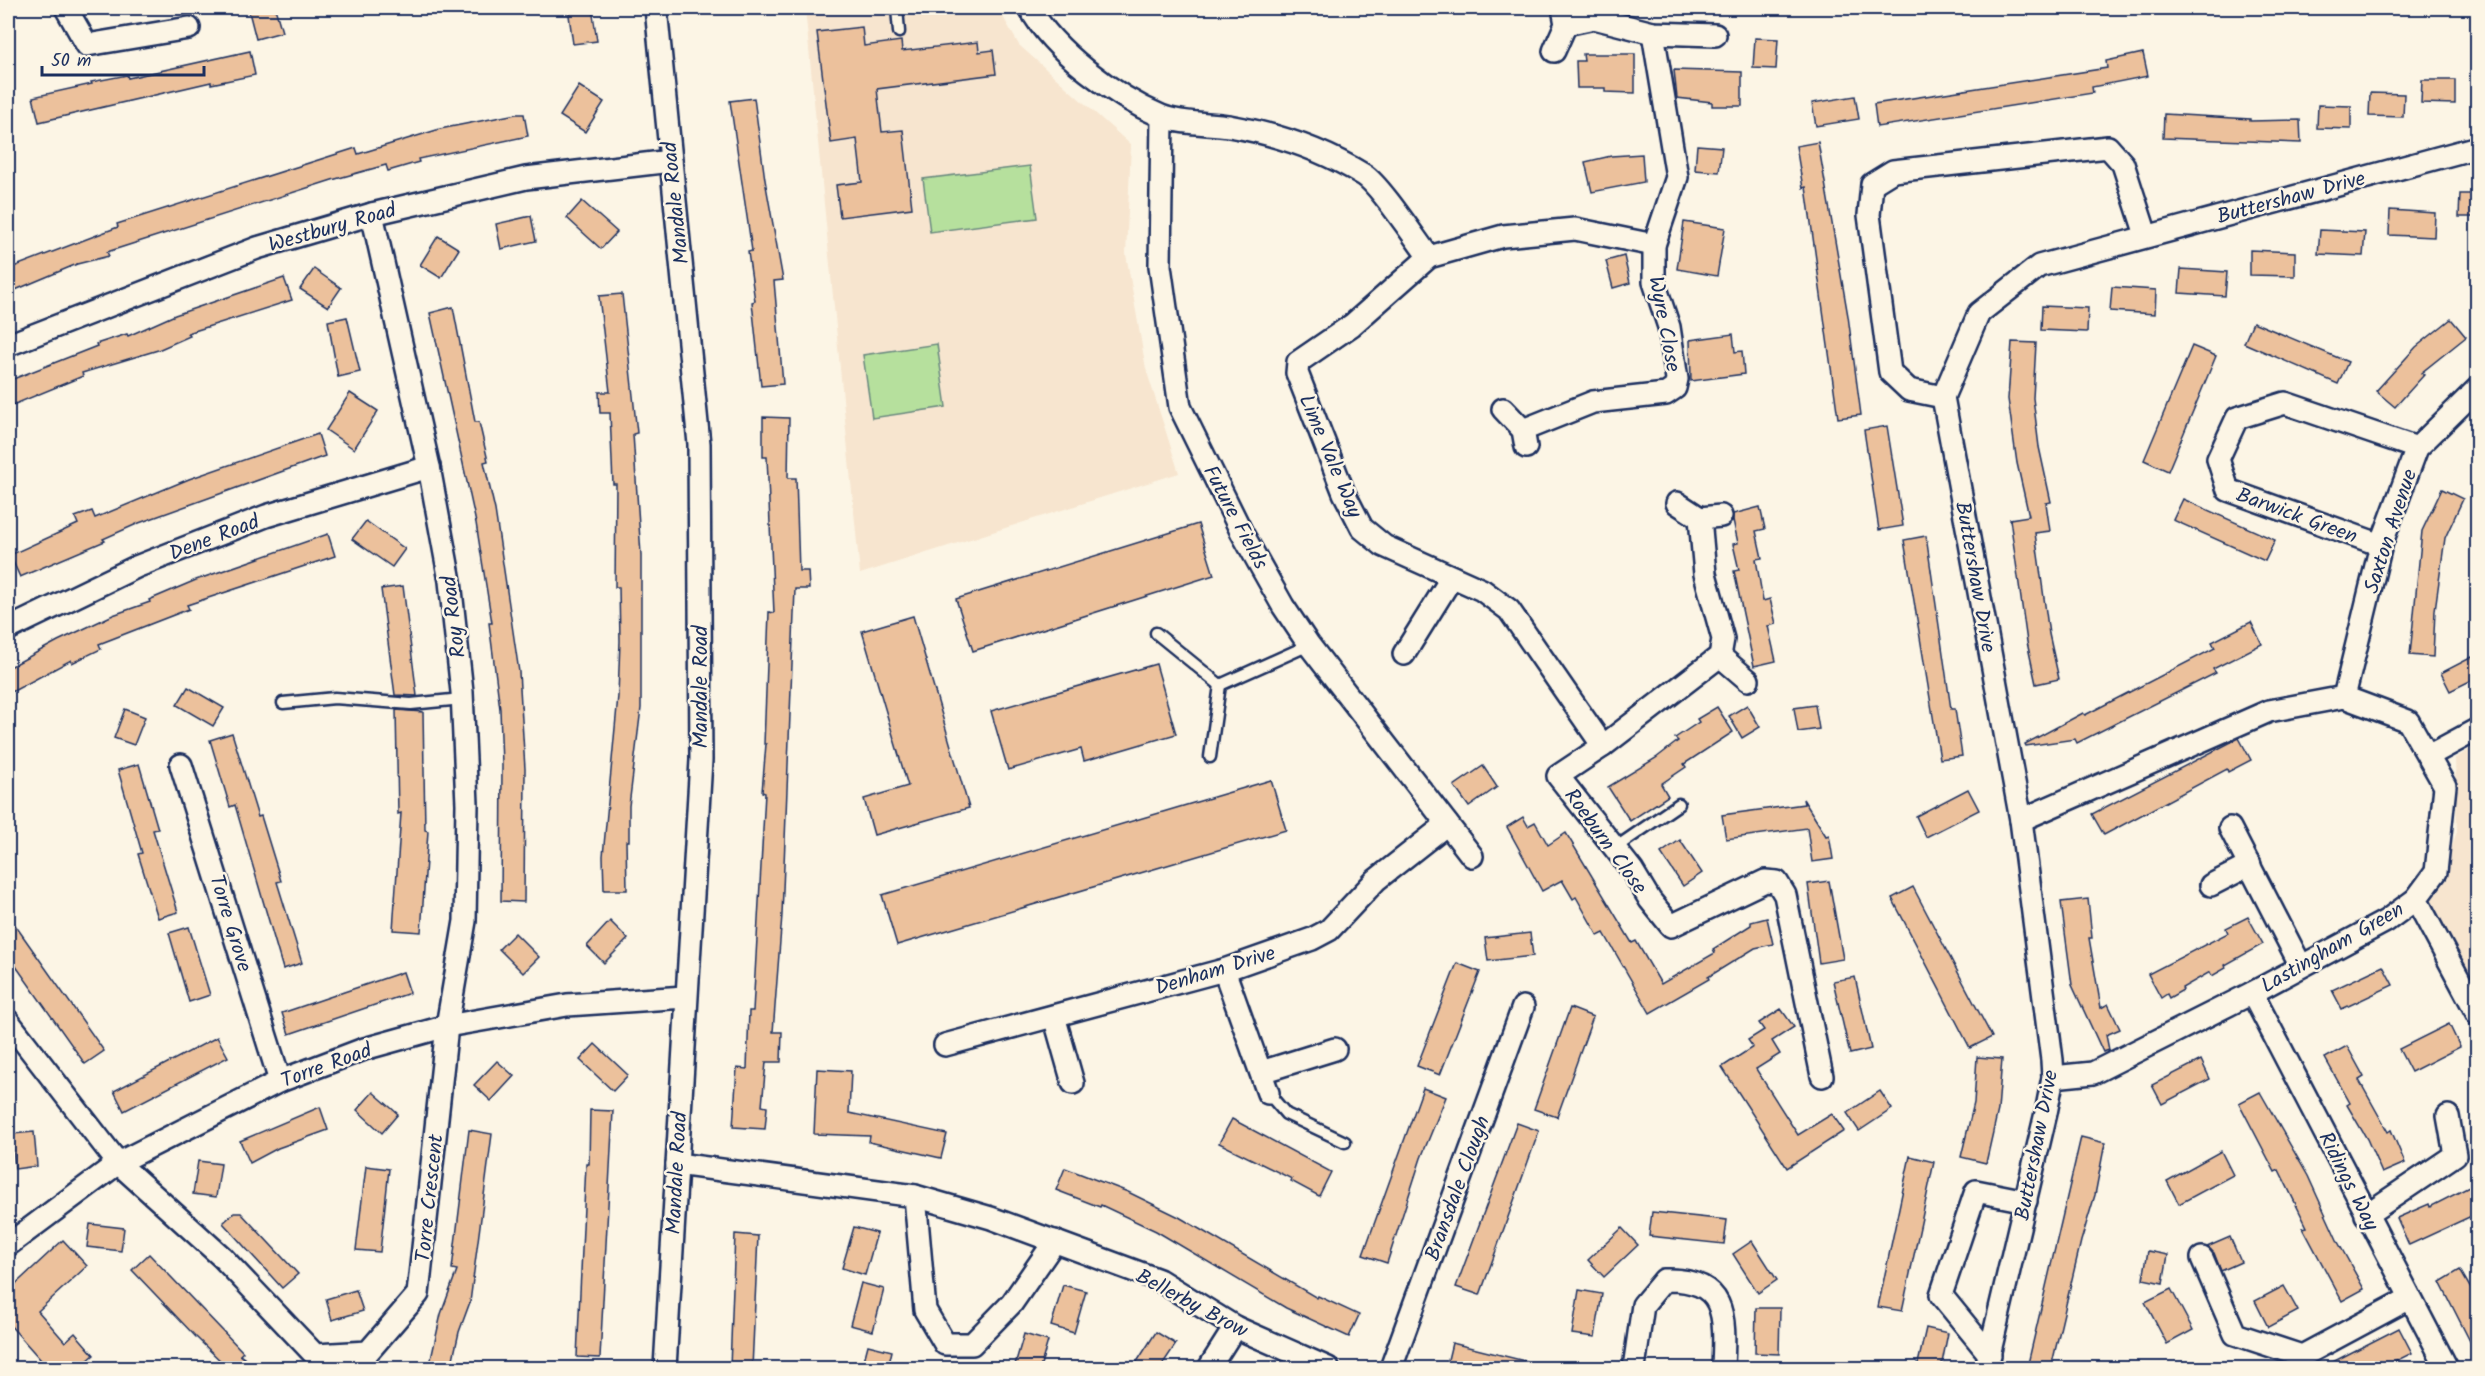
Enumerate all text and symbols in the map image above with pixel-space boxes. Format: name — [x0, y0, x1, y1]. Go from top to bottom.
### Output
scale bar — [42, 39, 204, 77]
text: 50 m — [51, 47, 91, 76]
street label: Mandale Road — [654, 139, 699, 266]
street label: Buttershaw Drive — [2213, 163, 2370, 234]
street label: Westbury Road — [265, 194, 401, 262]
street label: Wyre Close — [1638, 274, 1689, 375]
street label: Lime Vale Way — [1289, 390, 1370, 524]
street label: Future Fields — [1193, 460, 1276, 576]
street label: Saxton Avenue — [2356, 464, 2427, 598]
street label: Barwick Green — [2231, 479, 2362, 554]
street label: Buttershaw Drive — [1945, 499, 2004, 656]
street label: Dene Road — [165, 506, 265, 571]
street label: Roy Road — [433, 574, 476, 660]
street label: Mandale Road — [685, 625, 718, 749]
street label: Roeburn Close — [1555, 782, 1655, 902]
street label: Torre Grove — [199, 871, 260, 977]
street label: Lastingham Green — [2255, 894, 2411, 1003]
street label: Denham Drive — [1151, 937, 1280, 1005]
street label: Torre Road — [276, 1035, 377, 1098]
street label: Buttershaw Drive — [2007, 1067, 2068, 1223]
street label: Mandale Road — [658, 1110, 697, 1235]
street label: Bransdale Clough — [1417, 1111, 1500, 1266]
street label: Ridings Way — [2309, 1126, 2387, 1237]
street label: Torre Crescent — [407, 1132, 454, 1264]
street label: Bellerby Brow — [1129, 1261, 1254, 1348]

